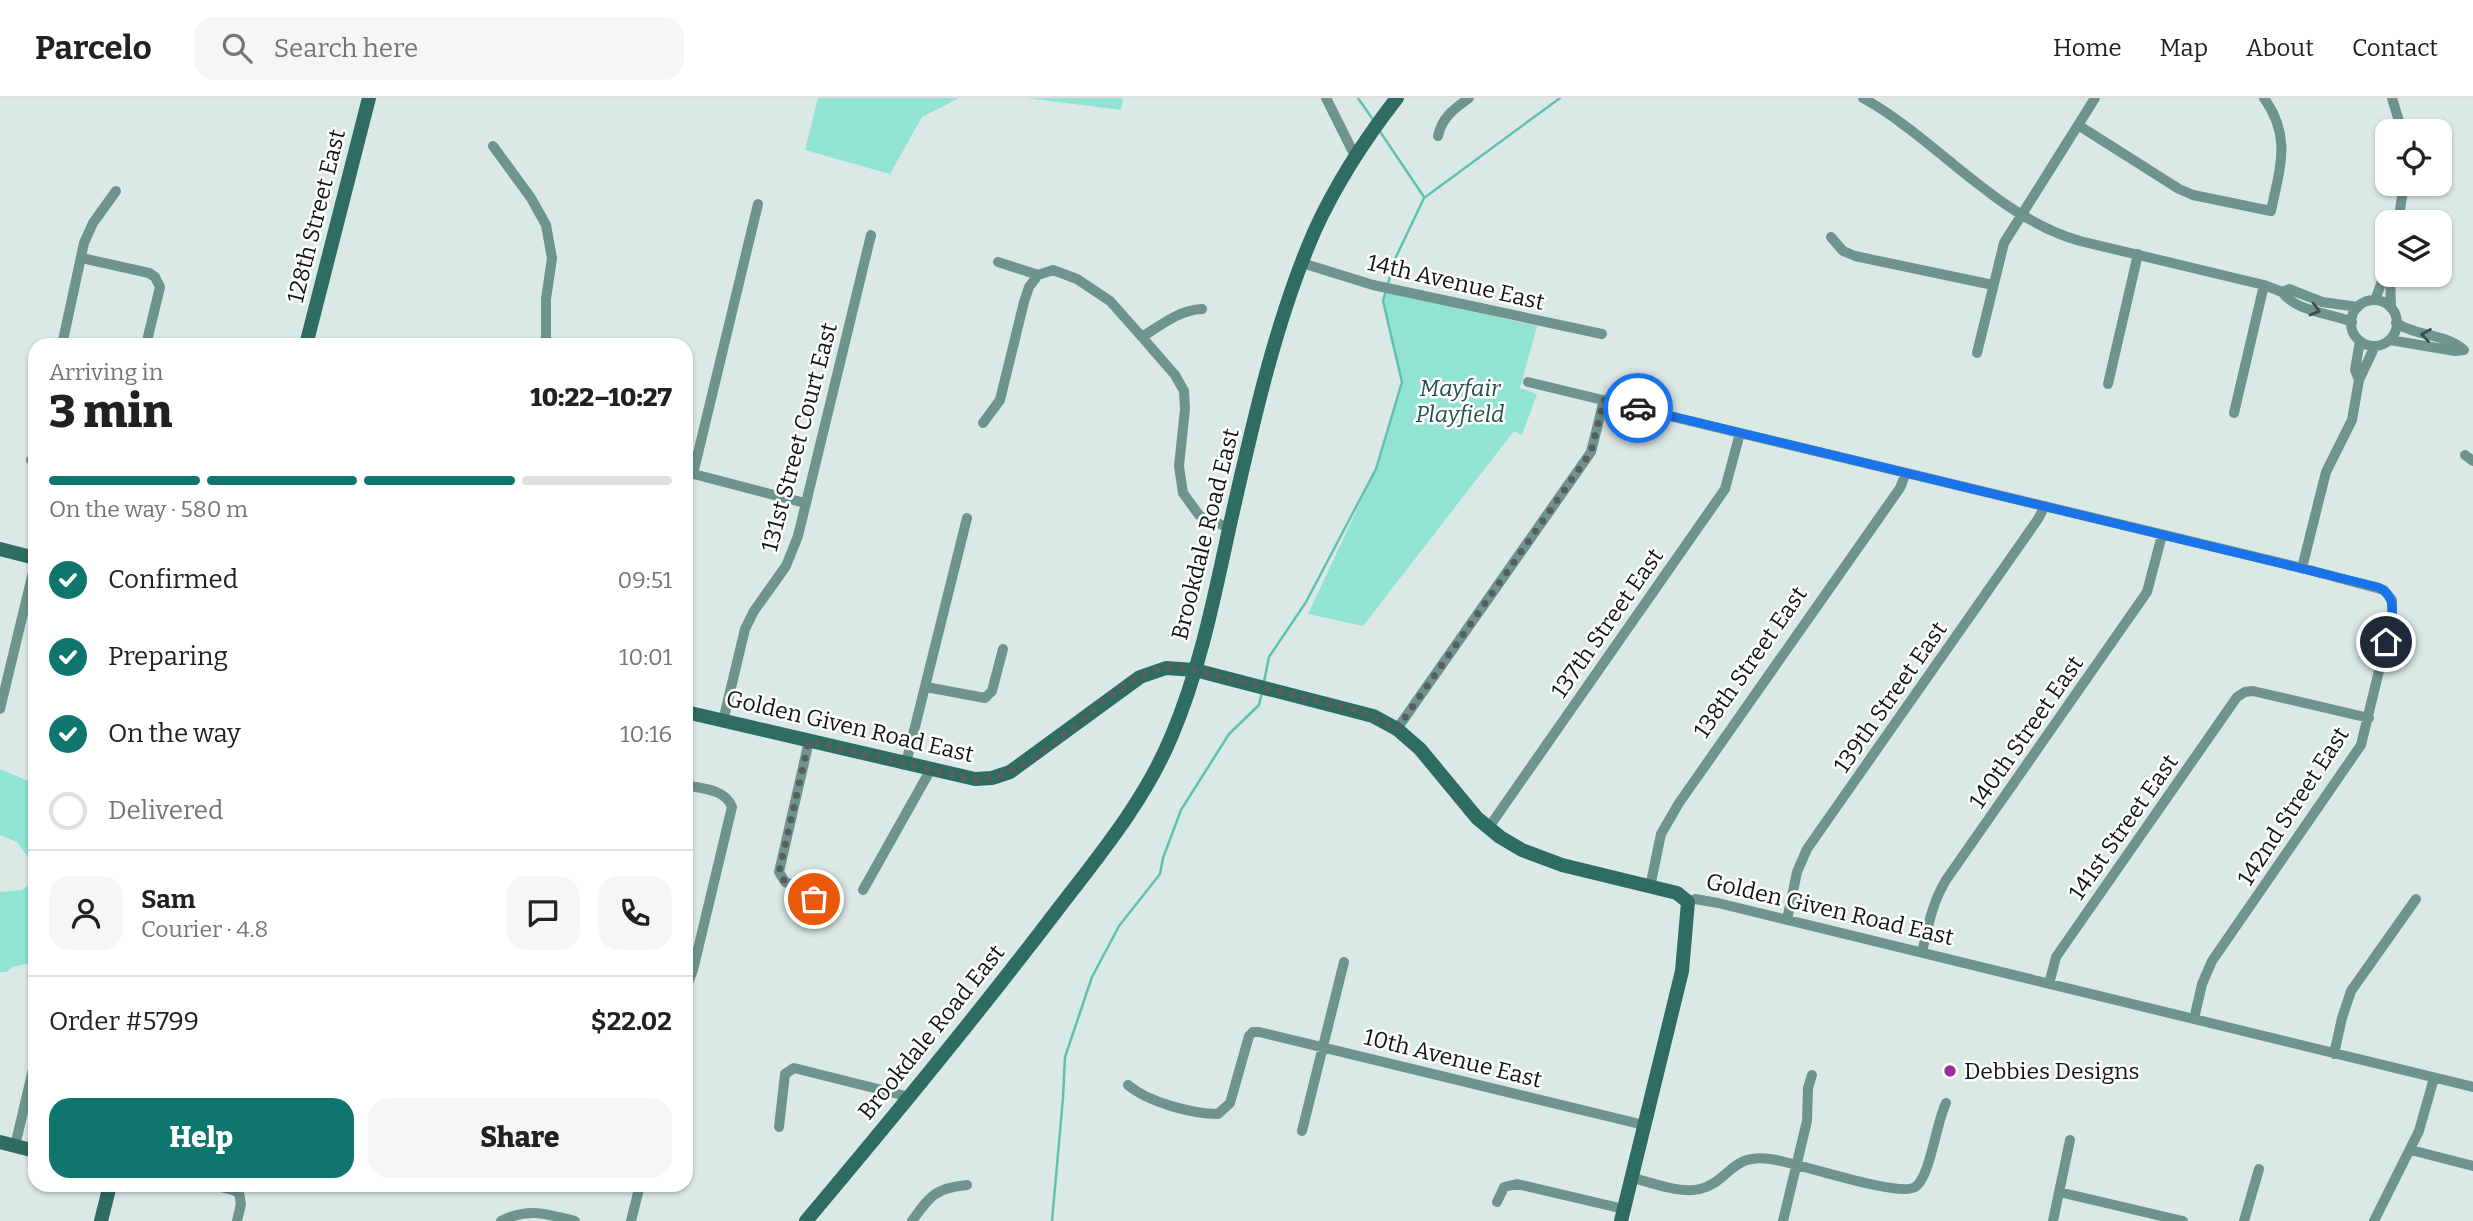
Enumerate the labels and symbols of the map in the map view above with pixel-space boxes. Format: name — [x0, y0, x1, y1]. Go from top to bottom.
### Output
street label: 128th Street East — [281, 126, 351, 306]
street label: 14th Avenue East — [1365, 248, 1547, 316]
one-way arrow — [2309, 301, 2321, 316]
street label: 131st Street Court East — [755, 319, 843, 555]
one-way arrow — [2420, 328, 2432, 343]
courier — [1603, 373, 1673, 443]
park label: Mayfair Playfield — [1416, 374, 1504, 428]
street label: Brookdale Road East — [1165, 425, 1245, 643]
street label: 137th Street East — [1545, 543, 1669, 703]
street label: 138th Street East — [1687, 581, 1813, 743]
pin — [2356, 612, 2416, 672]
street label: 139th Street East — [1827, 616, 1953, 778]
street label: 140th Street East — [1963, 650, 2089, 814]
street label: Golden Given Road East — [723, 684, 977, 768]
street label: 142nd Street East — [2231, 721, 2355, 891]
street label: 141st Street East — [2062, 749, 2184, 905]
street label: Golden Given Road East — [1703, 867, 1957, 951]
pin — [784, 869, 844, 929]
street label: Brookdale Road East — [852, 939, 1010, 1125]
street label: 10th Avenue East — [1361, 1022, 1545, 1094]
place label: Debbies Designs — [1964, 1057, 2140, 1085]
marker: Debbies Designs — [1942, 1063, 1958, 1079]

